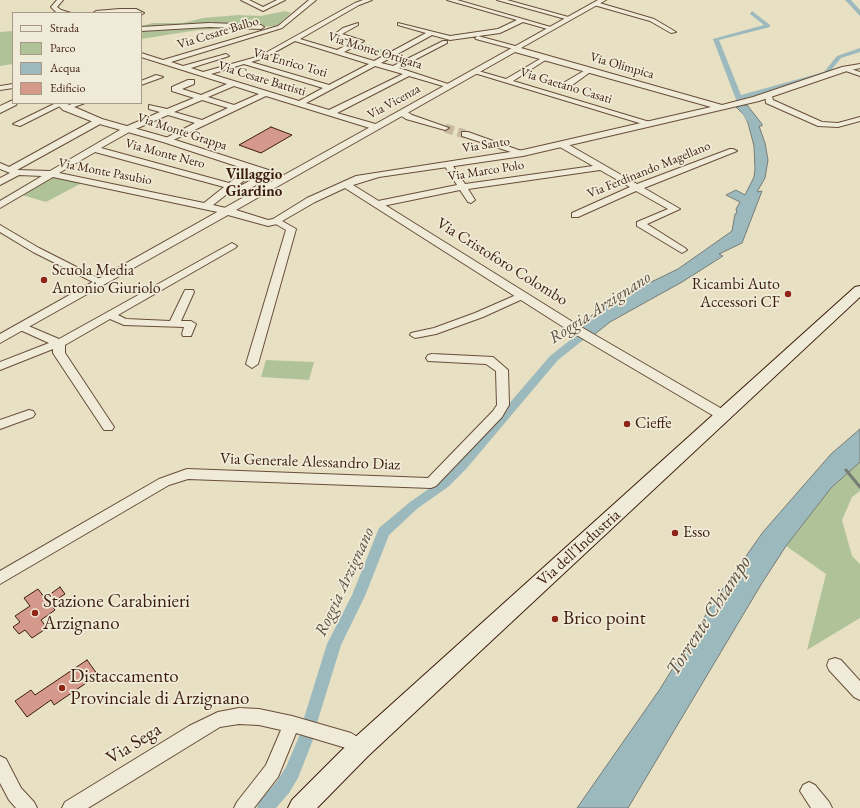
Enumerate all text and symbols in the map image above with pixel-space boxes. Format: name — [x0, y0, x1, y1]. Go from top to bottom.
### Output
legend — [12, 12, 142, 104]
street label: Via Cesare Balbo — [175, 13, 261, 53]
text: Strada — [50, 20, 79, 36]
street label: Via Monte Ortigara — [326, 29, 424, 73]
text: Parco — [50, 40, 75, 56]
street label: Via Enrico Toti — [251, 45, 329, 81]
street label: Via Olimpica — [588, 49, 656, 83]
street label: Via Cesare Battisti — [216, 58, 308, 100]
text: Acqua — [50, 60, 80, 76]
street label: Via Gaetano Casati — [518, 65, 614, 107]
text: Edificio — [50, 80, 85, 96]
street label: Via Vicenza — [365, 81, 423, 123]
street label: Via Monte Grappa — [135, 110, 229, 154]
street label: Via Santo — [461, 134, 511, 156]
street label: Via Monte Nero — [123, 136, 207, 172]
street label: Via Ferdinando Magellano — [585, 138, 713, 202]
street label: Via Monte Pasubio — [57, 155, 153, 189]
street label: Via Marco Polo — [447, 157, 525, 185]
district label: Villaggio Giardino — [226, 166, 282, 201]
street label: Via Cristoforo Colombo — [433, 214, 571, 310]
place label: Scuola Media Antonio Giuriolo — [52, 261, 161, 299]
water label: Roggia Arzignano — [545, 267, 655, 349]
marker: Scuola Media Antonio Giuriolo — [39, 275, 49, 285]
place label: Ricambi Auto Accessori CF — [692, 275, 780, 313]
marker: Ricambi Auto Accessori CF — [783, 289, 793, 299]
place label: Cieffe — [635, 414, 672, 434]
marker: Cieffe — [622, 419, 632, 429]
street label: Via Generale Alessandro Diaz — [219, 449, 401, 475]
street label: Via dell'Industria — [533, 506, 625, 590]
place label: Esso — [683, 523, 710, 543]
water label: Roggia Arzignano — [311, 524, 379, 640]
marker: Esso — [670, 528, 680, 538]
water label: Torrente Chiampo — [661, 552, 757, 680]
place label: Stazione Carabinieri Arzignano — [43, 591, 190, 635]
marker: Stazione Carabinieri Arzignano — [30, 608, 40, 618]
place label: Brico point — [563, 608, 646, 630]
marker: Brico point — [550, 614, 560, 624]
place label: Distaccamento Provinciale di Arzignano — [70, 666, 249, 710]
marker: Distaccamento Provinciale di Arzignano — [57, 683, 67, 693]
street label: Via Sega — [102, 718, 166, 770]

